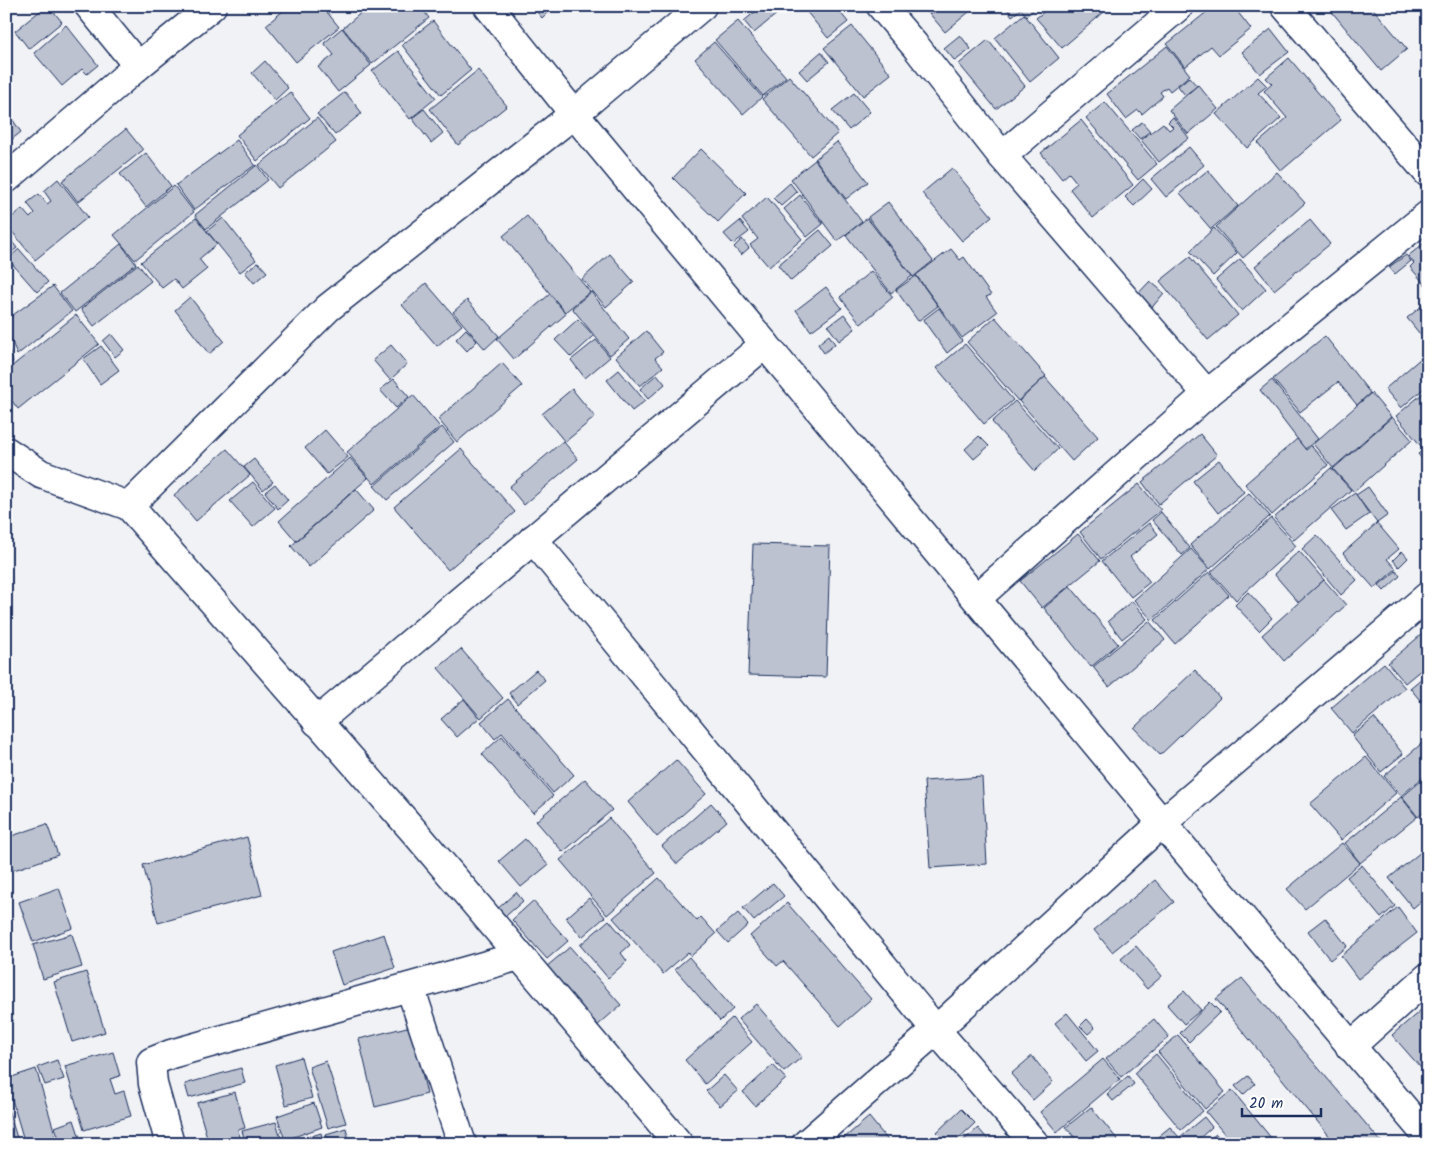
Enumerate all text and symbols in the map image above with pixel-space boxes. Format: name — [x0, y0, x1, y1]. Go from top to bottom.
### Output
scale bar — [1242, 1085, 1320, 1117]
text: 20 m — [1249, 1092, 1283, 1116]

